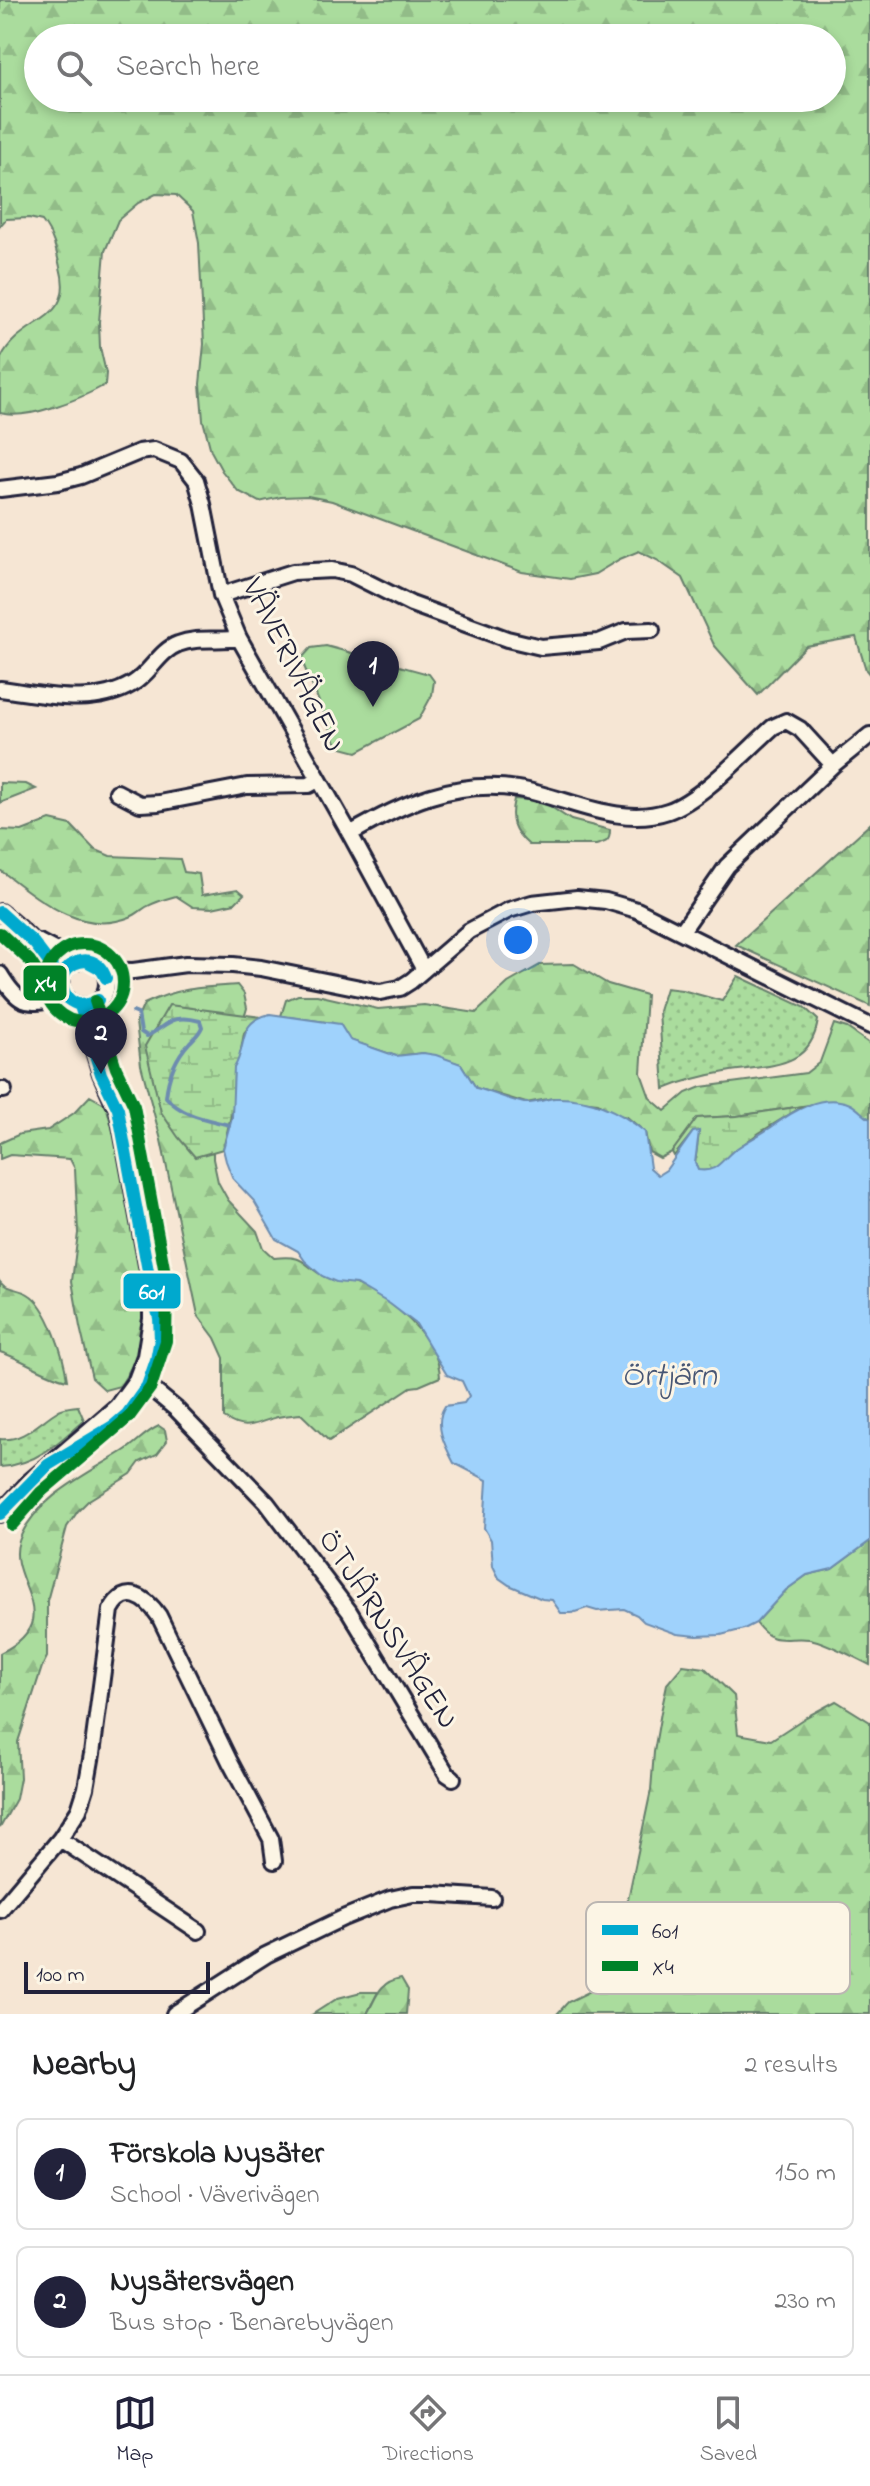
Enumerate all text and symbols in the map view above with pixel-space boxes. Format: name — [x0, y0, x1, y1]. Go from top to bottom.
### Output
search box — [24, 24, 846, 112]
icon: search — [52, 46, 96, 90]
text: Search here — [116, 46, 260, 90]
street label: VÄVERIVÄGEN — [227, 570, 356, 761]
pin: 1 — [347, 641, 399, 707]
your location — [498, 920, 538, 960]
line badge: X4 — [22, 964, 68, 1002]
text: X4 — [34, 970, 57, 1002]
pin: 2 — [75, 1008, 127, 1074]
line badge: 601 — [122, 1272, 182, 1310]
text: 601 — [139, 1278, 165, 1310]
water label: Örtjärn — [621, 1352, 718, 1402]
street label: ÖTJÄRNSVÄGEN — [305, 1521, 469, 1739]
legend — [586, 1902, 850, 1994]
text: 601 — [652, 1917, 678, 1949]
text: X4 — [652, 1953, 674, 1985]
scale bar — [24, 1958, 210, 1994]
text: 100 m — [36, 1960, 85, 1992]
text: Nearby — [32, 2041, 136, 2091]
text: 2 results — [745, 2047, 838, 2085]
text: Förskola Nysäter — [110, 2133, 324, 2177]
text: 1 — [56, 2155, 64, 2193]
text: 150 m — [775, 2155, 836, 2193]
text: School · Väverivägen — [110, 2177, 320, 2215]
text: Nysätersvägen — [110, 2261, 294, 2305]
text: 2 — [54, 2283, 66, 2321]
text: 230 m — [774, 2283, 836, 2321]
text: Bus stop · Benarebyvägen — [110, 2305, 393, 2343]
tab: Map — [113, 2391, 157, 2471]
tab: Directions — [383, 2391, 474, 2471]
tab: Saved — [700, 2391, 757, 2471]

